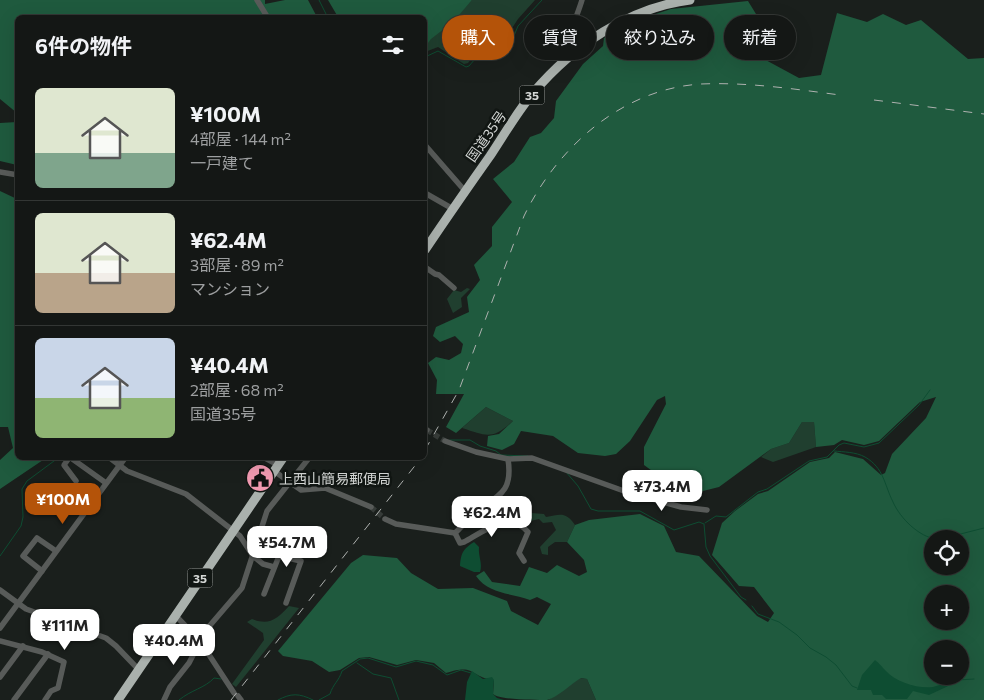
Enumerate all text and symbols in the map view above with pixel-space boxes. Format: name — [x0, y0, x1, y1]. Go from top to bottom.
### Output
chip: 購入 — [442, 15, 514, 60]
chip: 賃貸 — [524, 15, 596, 60]
chip: 絞り込み — [606, 15, 714, 60]
chip: 新着 — [724, 15, 796, 60]
icon: filters — [379, 31, 407, 59]
text: 6件の物件 — [35, 33, 132, 58]
road number: 35 — [520, 86, 544, 104]
text: ¥100M — [190, 101, 261, 126]
street label: 国道35号 — [462, 107, 510, 165]
icon: home — [75, 108, 135, 168]
text: 4部屋 · 144 m² — [190, 129, 291, 148]
text: 一戸建て — [190, 153, 254, 172]
text: ¥62.4M — [190, 227, 267, 252]
icon: home — [75, 233, 135, 293]
text: 3部屋 · 89 m² — [190, 255, 284, 274]
text: マンション — [190, 279, 270, 298]
text: ¥40.4M — [190, 352, 269, 377]
icon: home — [75, 358, 135, 418]
text: 2部屋 · 68 m² — [190, 380, 284, 399]
text: 国道35号 — [190, 404, 256, 423]
public building icon: 上西山簡易郵便局 — [245, 463, 275, 493]
place label: 上西山簡易郵便局 — [279, 470, 391, 487]
pin: ¥73.4M — [621, 470, 703, 512]
text: ¥73.4M — [633, 476, 691, 495]
pin: ¥100M — [28, 482, 98, 525]
text: ¥100M — [36, 489, 90, 508]
pin: ¥62.4M — [451, 496, 533, 538]
text: ¥62.4M — [463, 502, 521, 521]
pin: ¥54.7M — [246, 526, 328, 568]
map controls — [924, 530, 969, 685]
button: locate — [924, 530, 969, 575]
text: ¥54.7M — [258, 532, 316, 551]
road number: 35 — [188, 568, 212, 588]
button: + — [924, 585, 969, 630]
pin: ¥111M — [30, 608, 100, 651]
text: ¥111M — [41, 615, 89, 634]
pin: ¥40.4M — [133, 624, 215, 666]
text: ¥40.4M — [144, 630, 204, 649]
button: − — [924, 640, 969, 685]

